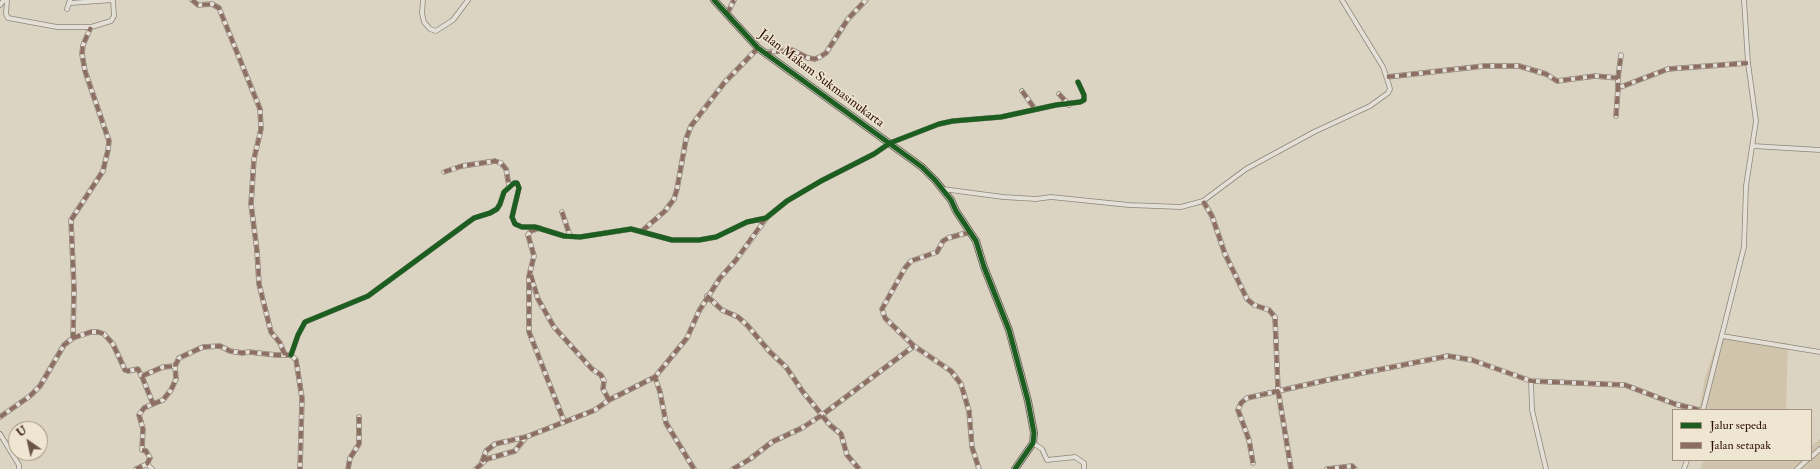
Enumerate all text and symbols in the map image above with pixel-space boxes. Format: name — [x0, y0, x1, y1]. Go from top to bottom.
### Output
street label: Jalan Makam Sukmasinukarta — [755, 27, 887, 131]
legend — [1672, 409, 1812, 461]
text: Jalur sepeda — [1710, 418, 1767, 433]
north arrow — [8, 421, 48, 461]
text: U — [14, 423, 29, 439]
text: Jalan setapak — [1710, 438, 1771, 453]

